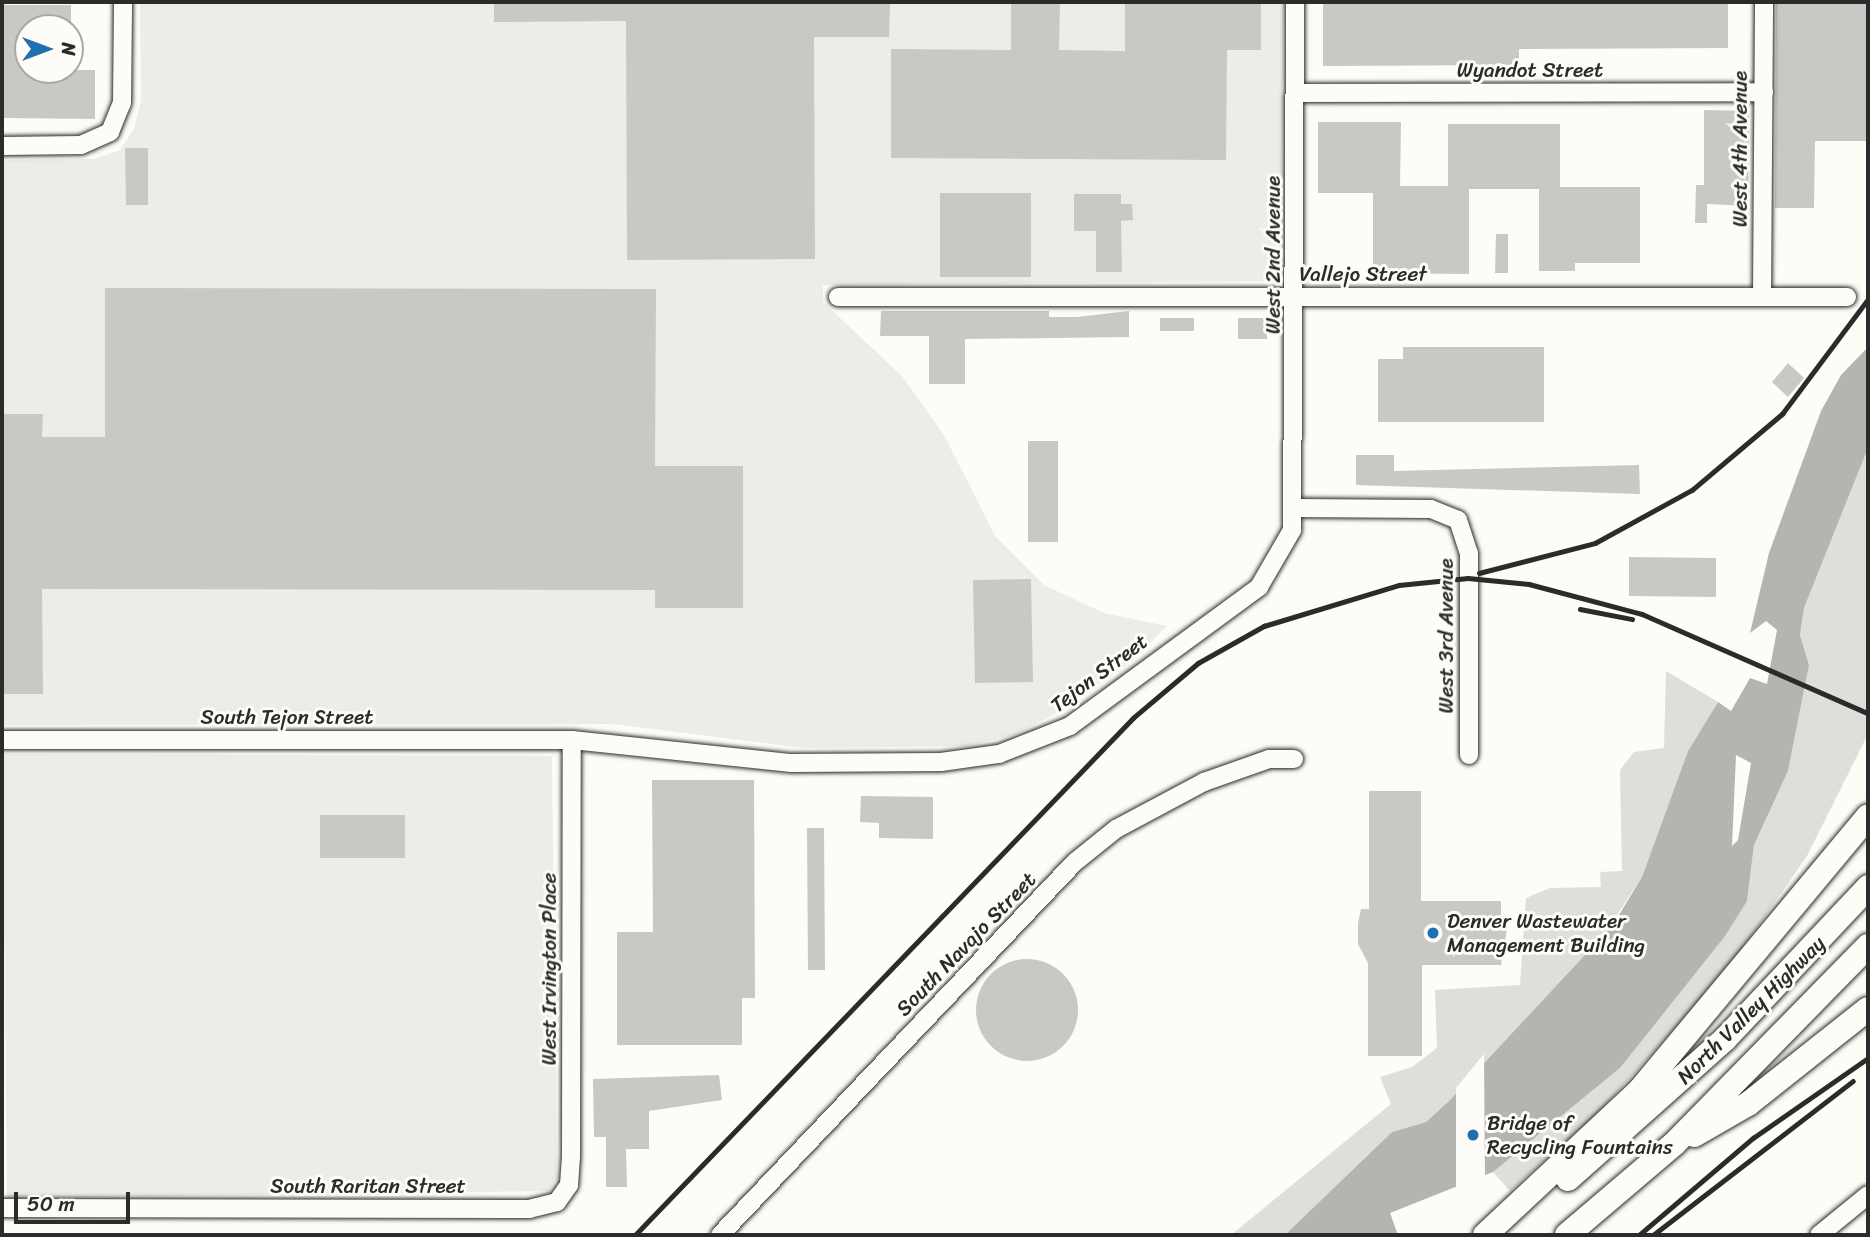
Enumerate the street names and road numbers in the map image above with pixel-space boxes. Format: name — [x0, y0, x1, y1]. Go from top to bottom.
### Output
street label: Wyandot Street — [1457, 57, 1603, 83]
street label: West 4th Avenue — [1727, 70, 1753, 228]
street label: West 2nd Avenue — [1260, 176, 1286, 334]
street label: Vallejo Street — [1299, 261, 1427, 287]
street label: West 3rd Avenue — [1433, 559, 1459, 713]
street label: Tejon Street — [1045, 628, 1153, 718]
street label: South Tejon Street — [199, 704, 375, 730]
street label: South Navajo Street — [891, 867, 1041, 1021]
street label: West Irvington Place — [536, 872, 562, 1066]
street label: North Valley Highway — [1672, 931, 1830, 1089]
street label: South Raritan Street — [270, 1173, 466, 1199]

